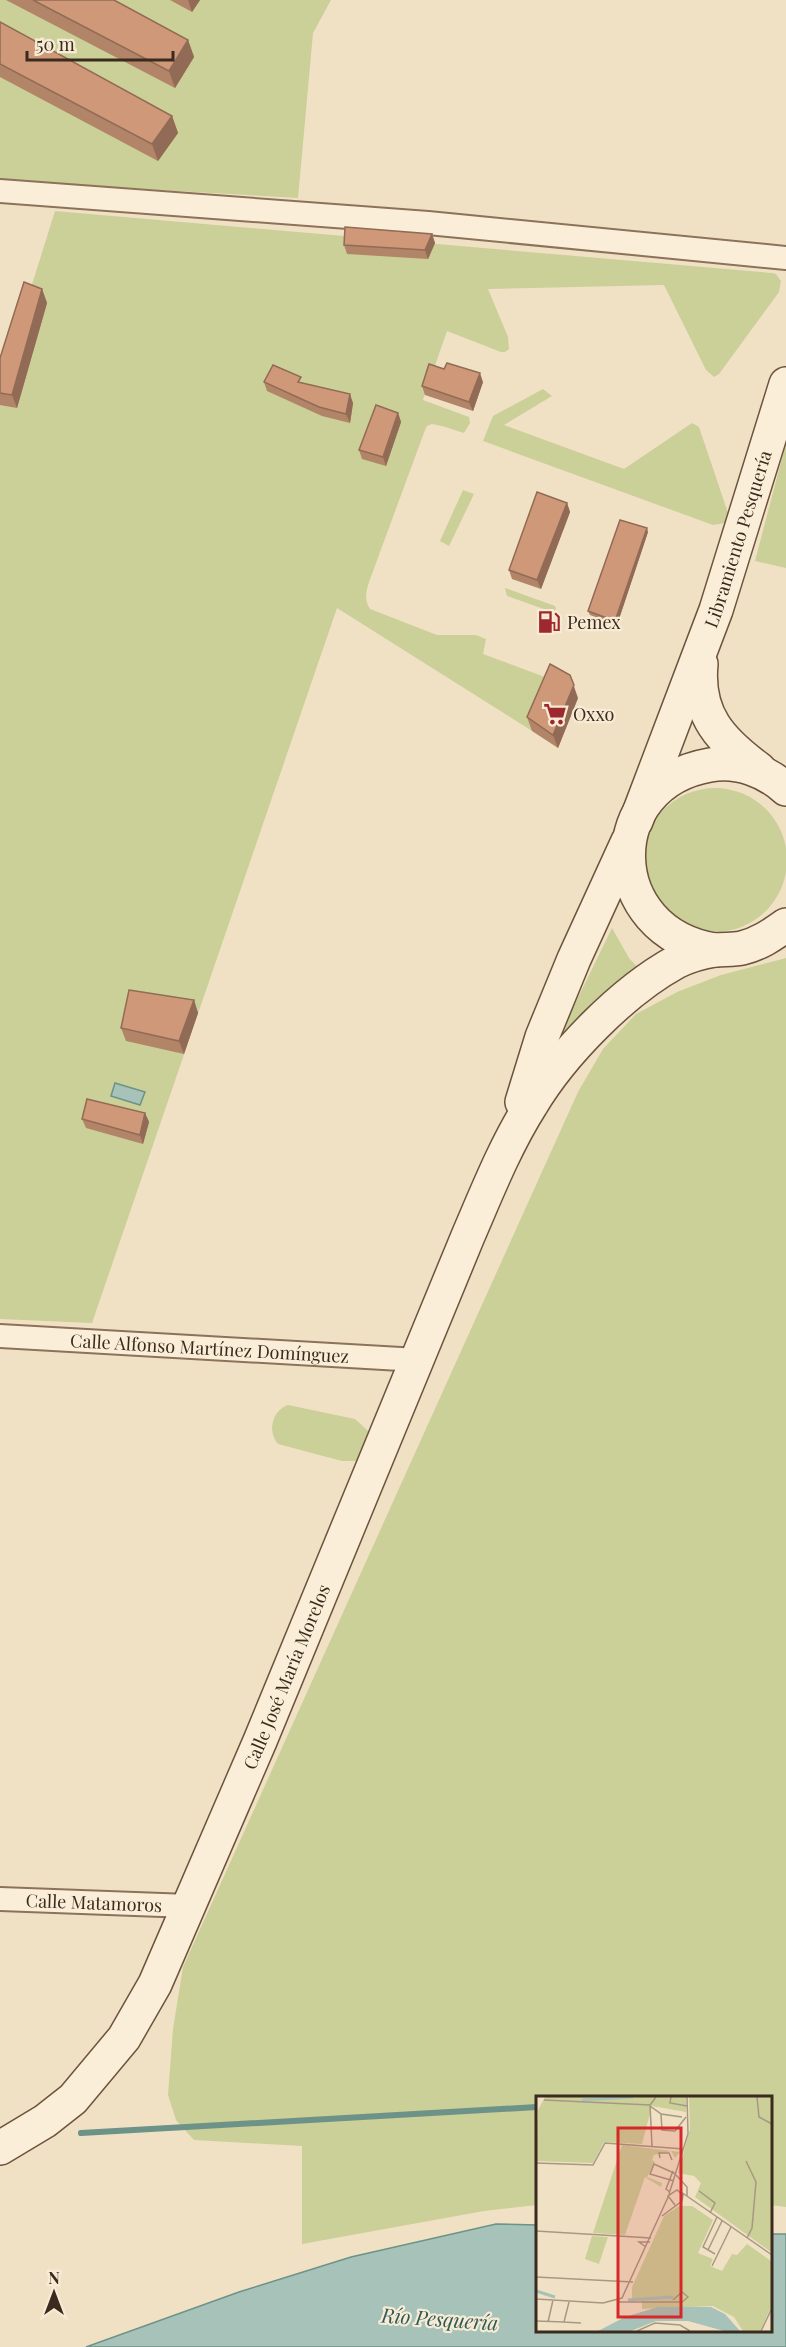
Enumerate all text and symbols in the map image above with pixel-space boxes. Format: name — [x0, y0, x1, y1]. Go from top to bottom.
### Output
scale bar — [27, 24, 172, 62]
text: 50 m — [36, 32, 75, 56]
street label: Libramiento Pesquería — [698, 447, 777, 631]
fuel station icon: Pemex — [536, 609, 562, 635]
place label: Pemex — [567, 610, 621, 634]
supermarket icon: Oxxo — [542, 701, 568, 727]
place label: Oxxo — [573, 702, 614, 726]
street label: Calle Alfonso Martínez Domínguez — [70, 1328, 350, 1368]
street label: Calle José María Morelos — [237, 1581, 335, 1773]
street label: Calle Matamoros — [25, 1888, 163, 1917]
inset map — [536, 2096, 771, 2332]
north arrow — [24, 2263, 84, 2323]
text: N — [48, 2267, 60, 2288]
water label: Río Pesquería — [380, 2300, 499, 2336]

